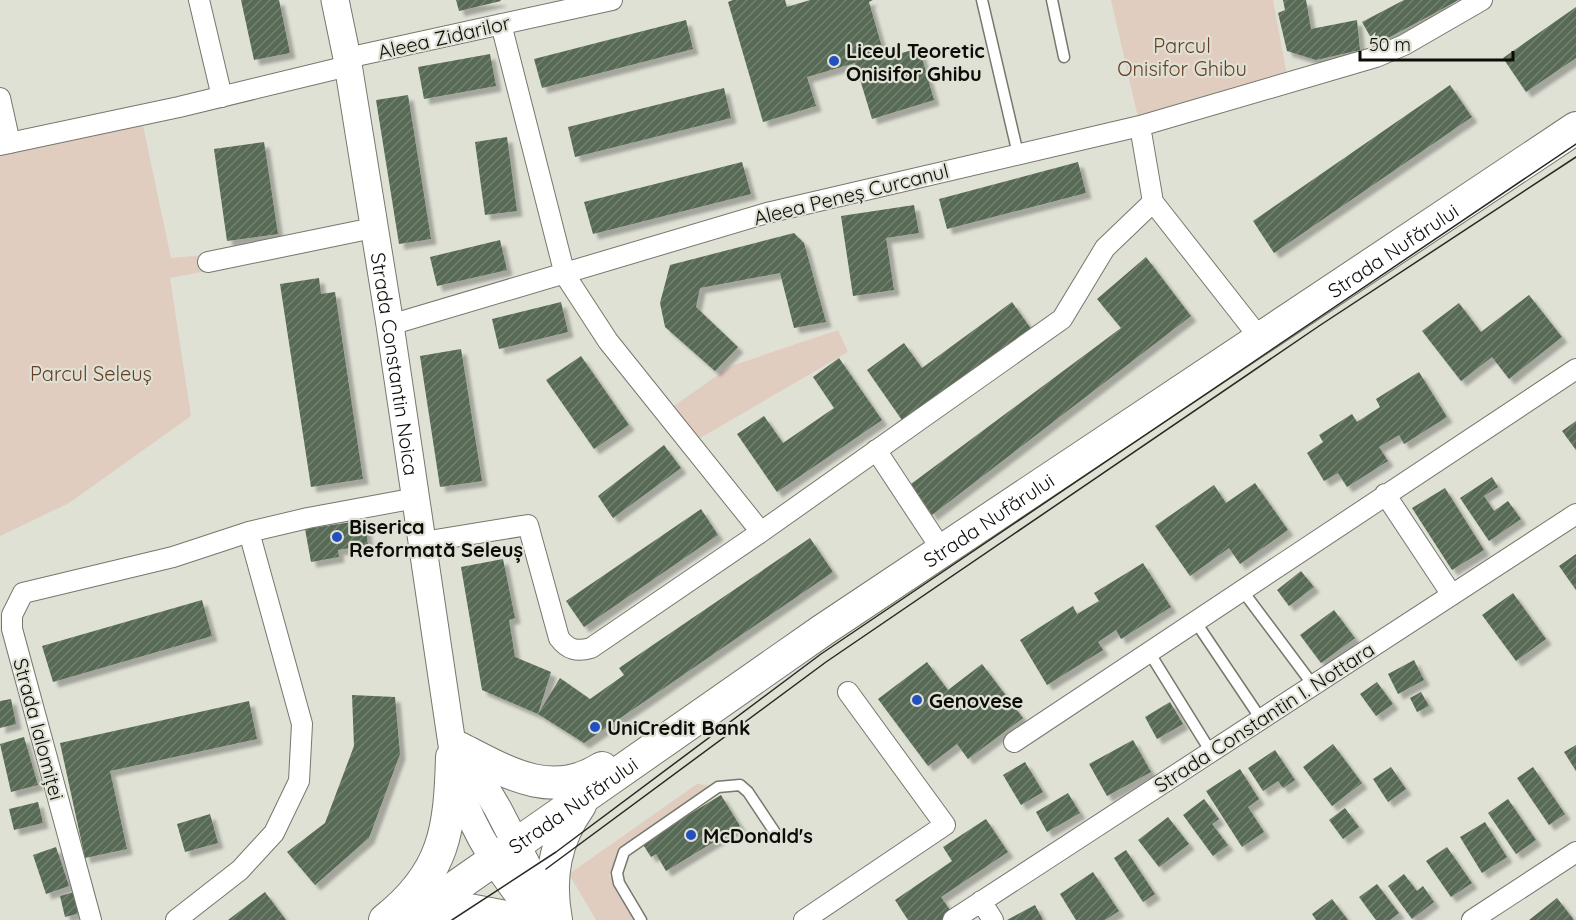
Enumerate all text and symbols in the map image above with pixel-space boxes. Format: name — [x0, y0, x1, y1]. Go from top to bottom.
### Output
street label: Aleea Zidarilor — [375, 10, 513, 64]
scale bar — [1360, 24, 1513, 62]
park label: Parcul Onisifor Ghibu — [1117, 33, 1247, 81]
text: 50 m — [1369, 33, 1411, 56]
place label: Liceul Teoretic Onisifor Ghibu — [846, 38, 985, 86]
marker: Liceul Teoretic Onisifor Ghibu — [827, 54, 841, 68]
street label: Aleea Peneș Curcanul — [751, 158, 951, 230]
street label: Strada Nufărului — [1323, 198, 1463, 303]
street label: Strada Constantin Noica — [366, 251, 425, 477]
park label: Parcul Seleuș — [30, 361, 152, 386]
street label: Strada Nufărului — [918, 467, 1058, 572]
place label: Biserica Reformată Seleuș — [349, 514, 523, 563]
marker: Biserica Reformată Seleuș — [330, 530, 344, 544]
street label: Strada Constantin I. Nottara — [1149, 636, 1379, 798]
street label: Strada Ialomiței — [8, 655, 70, 803]
place label: Genovese — [929, 688, 1023, 713]
marker: Genovese — [910, 693, 924, 707]
place label: UniCredit Bank — [607, 715, 750, 740]
marker: UniCredit Bank — [588, 720, 602, 734]
street label: Strada Nufărului — [503, 751, 642, 859]
place label: McDonald's — [703, 823, 813, 848]
marker: McDonald's — [684, 828, 698, 842]

